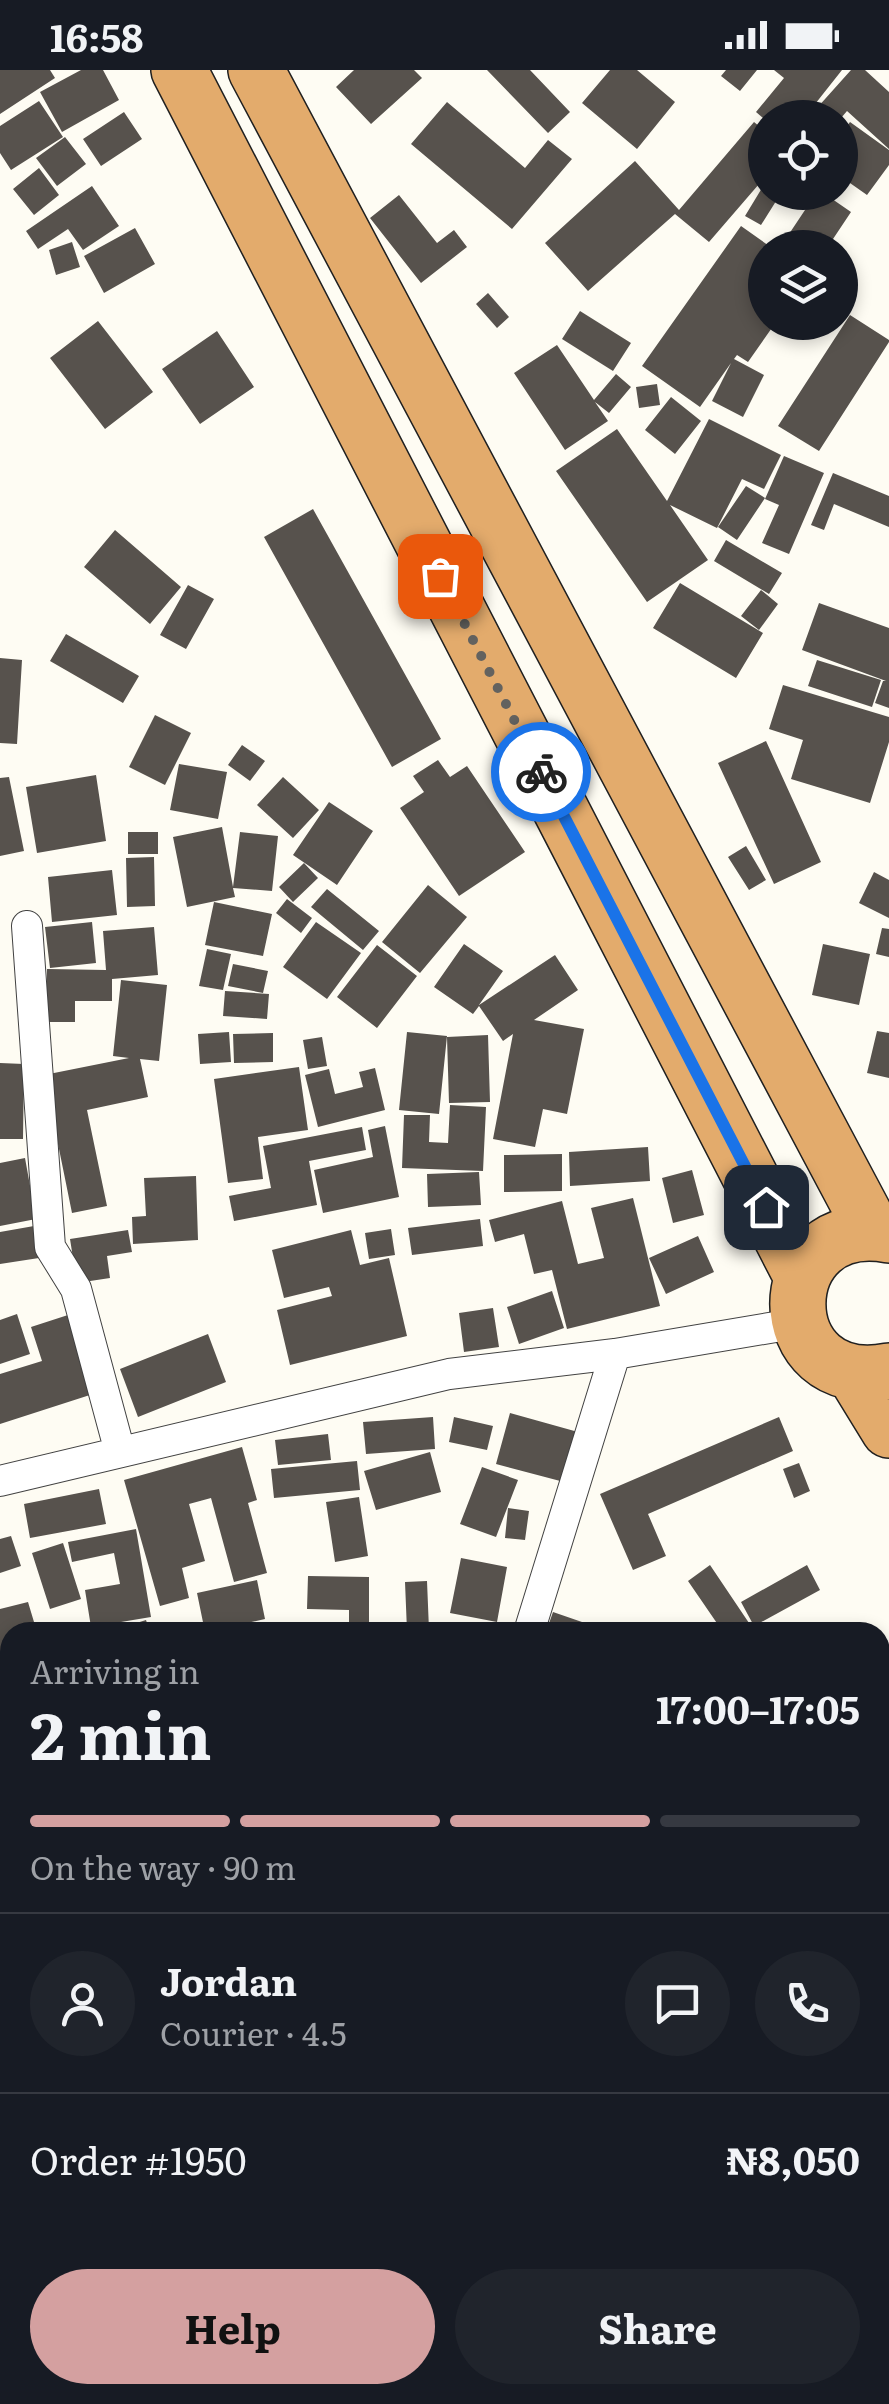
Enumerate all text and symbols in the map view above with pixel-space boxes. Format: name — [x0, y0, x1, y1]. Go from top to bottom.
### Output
text: 16:58 — [50, 7, 143, 64]
map controls — [748, 100, 858, 340]
button: locate — [748, 100, 858, 210]
button: layers — [748, 230, 858, 340]
pin — [398, 534, 483, 619]
icon: bag — [413, 549, 468, 604]
courier — [491, 722, 591, 822]
icon: bike — [514, 745, 569, 800]
pin — [724, 1165, 809, 1250]
icon: home — [739, 1180, 794, 1235]
text: Arriving in — [30, 1646, 200, 1694]
text: 17:00–17:05 — [656, 1679, 860, 1736]
text: 2 min — [30, 1683, 212, 1780]
text: On the way · 90 m — [30, 1842, 296, 1890]
button: person — [30, 1951, 135, 2056]
text: Jordan — [160, 1951, 297, 2008]
button: chat — [625, 1951, 730, 2056]
button: phone — [755, 1951, 860, 2056]
text: Courier · 4.5 — [160, 2008, 346, 2056]
text: Order #1950 — [30, 2130, 247, 2187]
text: ₦8,050 — [726, 2130, 860, 2187]
button: Help — [30, 2269, 435, 2384]
button: Share — [455, 2269, 860, 2384]

